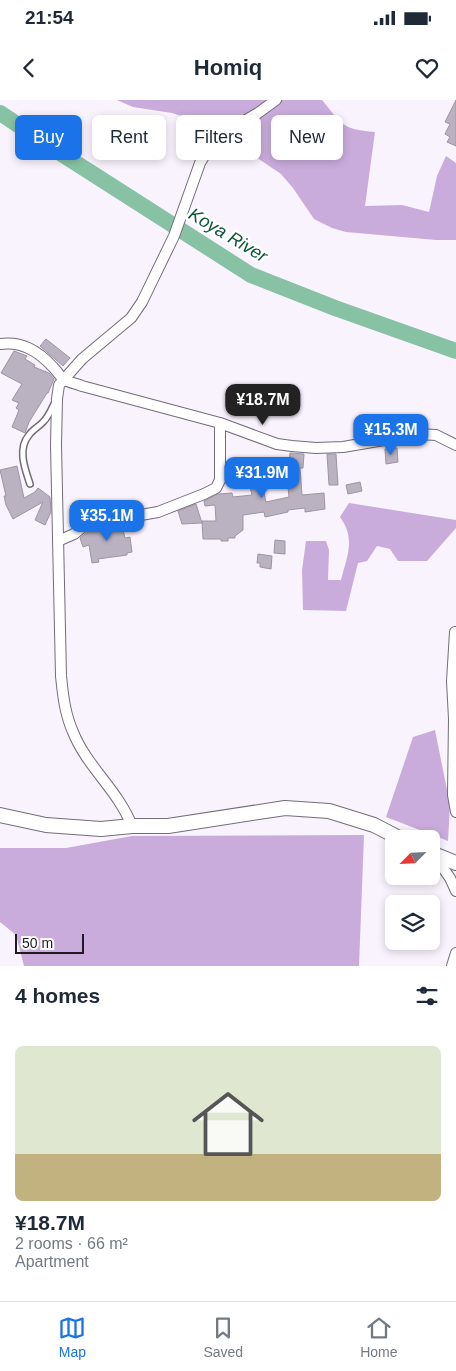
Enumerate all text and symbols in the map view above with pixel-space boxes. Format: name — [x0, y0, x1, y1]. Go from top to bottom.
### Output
text: 21:54 — [25, 7, 74, 28]
icon: back — [15, 54, 43, 82]
icon: heart — [413, 54, 441, 82]
text: Homiq — [194, 55, 262, 80]
chip: Buy — [15, 115, 82, 160]
chip: Rent — [92, 115, 166, 160]
chip: Filters — [176, 115, 261, 160]
chip: New — [271, 115, 343, 160]
water label: Koya River — [185, 204, 272, 267]
pin: ¥18.7M — [222, 384, 304, 426]
text: ¥18.7M — [236, 391, 290, 408]
pin: ¥15.3M — [350, 414, 432, 456]
text: ¥15.3M — [364, 421, 418, 438]
pin: ¥31.9M — [221, 456, 303, 499]
text: ¥31.9M — [235, 464, 289, 481]
pin: ¥35.1M — [66, 500, 148, 542]
text: ¥35.1M — [80, 507, 134, 524]
north arrow — [385, 830, 440, 885]
map controls — [385, 830, 440, 950]
button: layers — [385, 895, 440, 950]
scale bar — [15, 931, 84, 954]
text: 50 m — [22, 935, 53, 951]
icon: filters — [413, 982, 441, 1010]
text: 4 homes — [15, 984, 100, 1007]
icon: home — [183, 1079, 273, 1169]
text: ¥18.7M — [15, 1211, 85, 1234]
text: 2 rooms · 66 m² — [15, 1235, 128, 1252]
text: Apartment — [15, 1253, 89, 1270]
tab: Map — [58, 1314, 86, 1360]
tab: Saved — [203, 1314, 243, 1360]
tab: Home — [360, 1314, 397, 1360]

